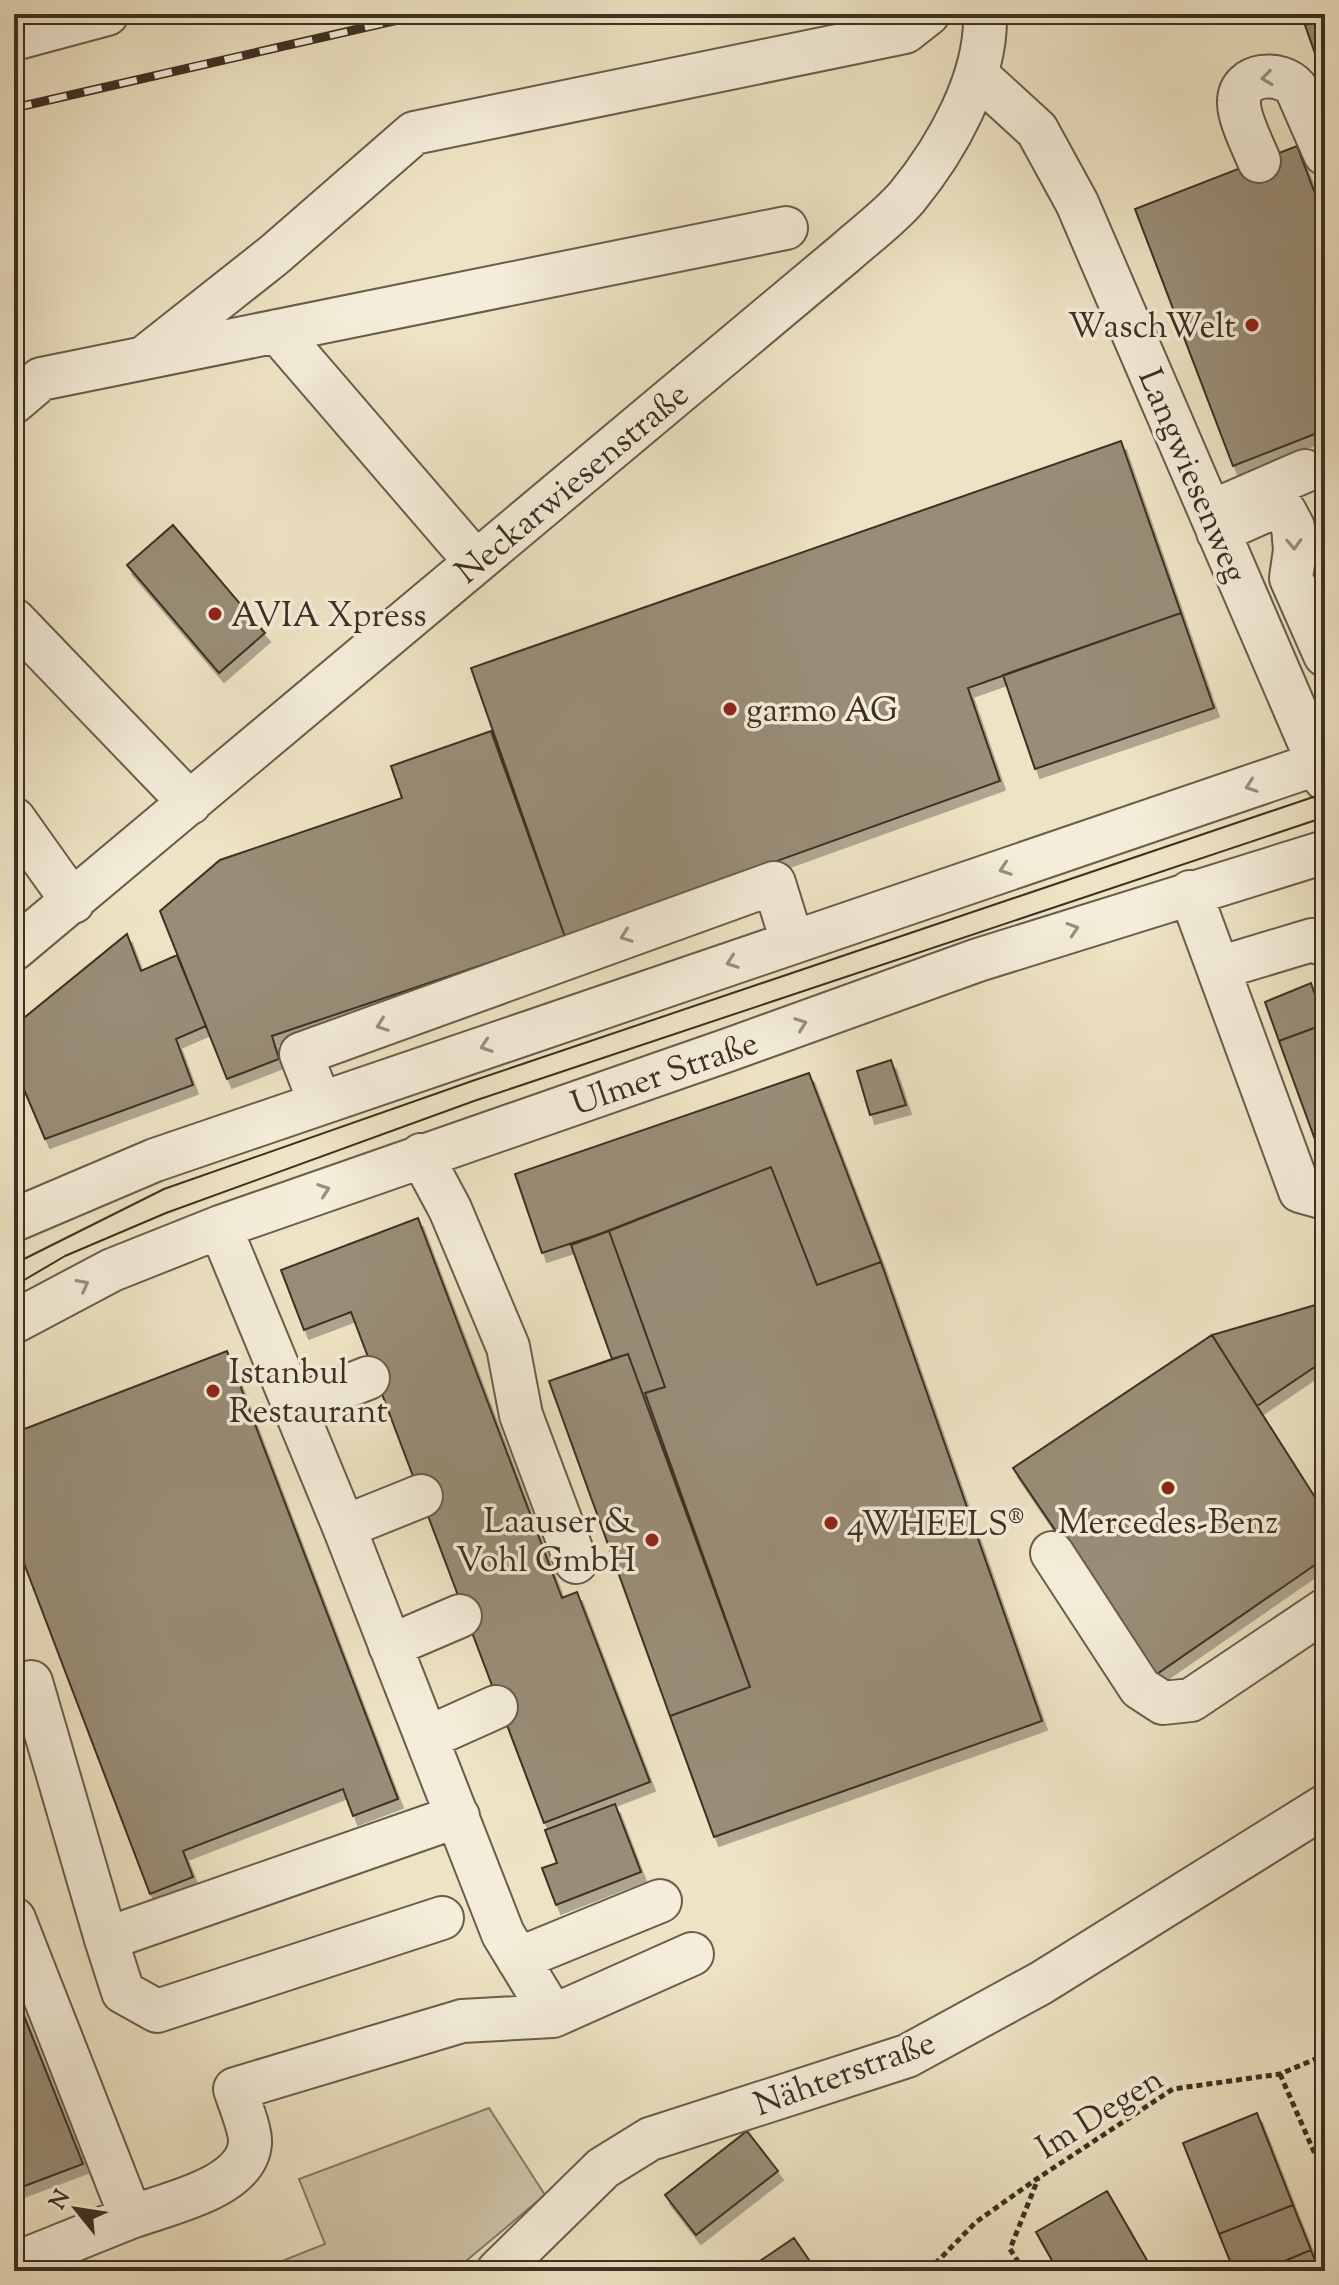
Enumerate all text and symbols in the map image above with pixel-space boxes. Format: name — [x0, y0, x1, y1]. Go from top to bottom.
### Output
one-way arrow — [1261, 70, 1274, 87]
place label: WaschWelt — [1068, 304, 1236, 353]
marker: WaschWelt — [1243, 316, 1261, 334]
street label: Langwiesenweg — [1124, 362, 1258, 591]
street label: Neckarwiesenstraße — [446, 372, 701, 597]
one-way arrow — [1285, 538, 1302, 551]
place label: AVIA Xpress — [231, 593, 427, 642]
marker: AVIA Xpress — [206, 605, 224, 623]
place label: garmo AG — [746, 688, 898, 737]
marker: garmo AG — [721, 700, 739, 718]
one-way arrow — [1245, 776, 1259, 792]
one-way arrow — [998, 859, 1012, 875]
one-way arrow — [1066, 923, 1080, 939]
one-way arrow — [620, 926, 634, 942]
one-way arrow — [726, 952, 740, 968]
one-way arrow — [375, 1015, 389, 1032]
one-way arrow — [794, 1017, 808, 1033]
street label: Ulmer Straße — [565, 1020, 765, 1130]
one-way arrow — [480, 1036, 494, 1052]
one-way arrow — [317, 1183, 331, 1199]
one-way arrow — [75, 1280, 89, 1295]
place label: Istanbul Restaurant — [229, 1350, 388, 1438]
marker: Istanbul Restaurant — [204, 1382, 222, 1400]
marker: Mercedes-Benz — [1159, 1479, 1177, 1497]
place label: Laauser & Vohl GmbH — [456, 1499, 637, 1587]
place label: Mercedes-Benz — [1058, 1500, 1278, 1549]
place label: 4WHEELS® — [847, 1502, 1024, 1551]
marker: 4WHEELS® — [822, 1514, 840, 1532]
marker: Laauser & Vohl GmbH — [643, 1531, 661, 1549]
street label: Nähterstraße — [748, 2020, 943, 2131]
street label: Im Degen — [1028, 2057, 1174, 2173]
north arrow — [36, 2169, 116, 2249]
text: N — [43, 2185, 80, 2216]

